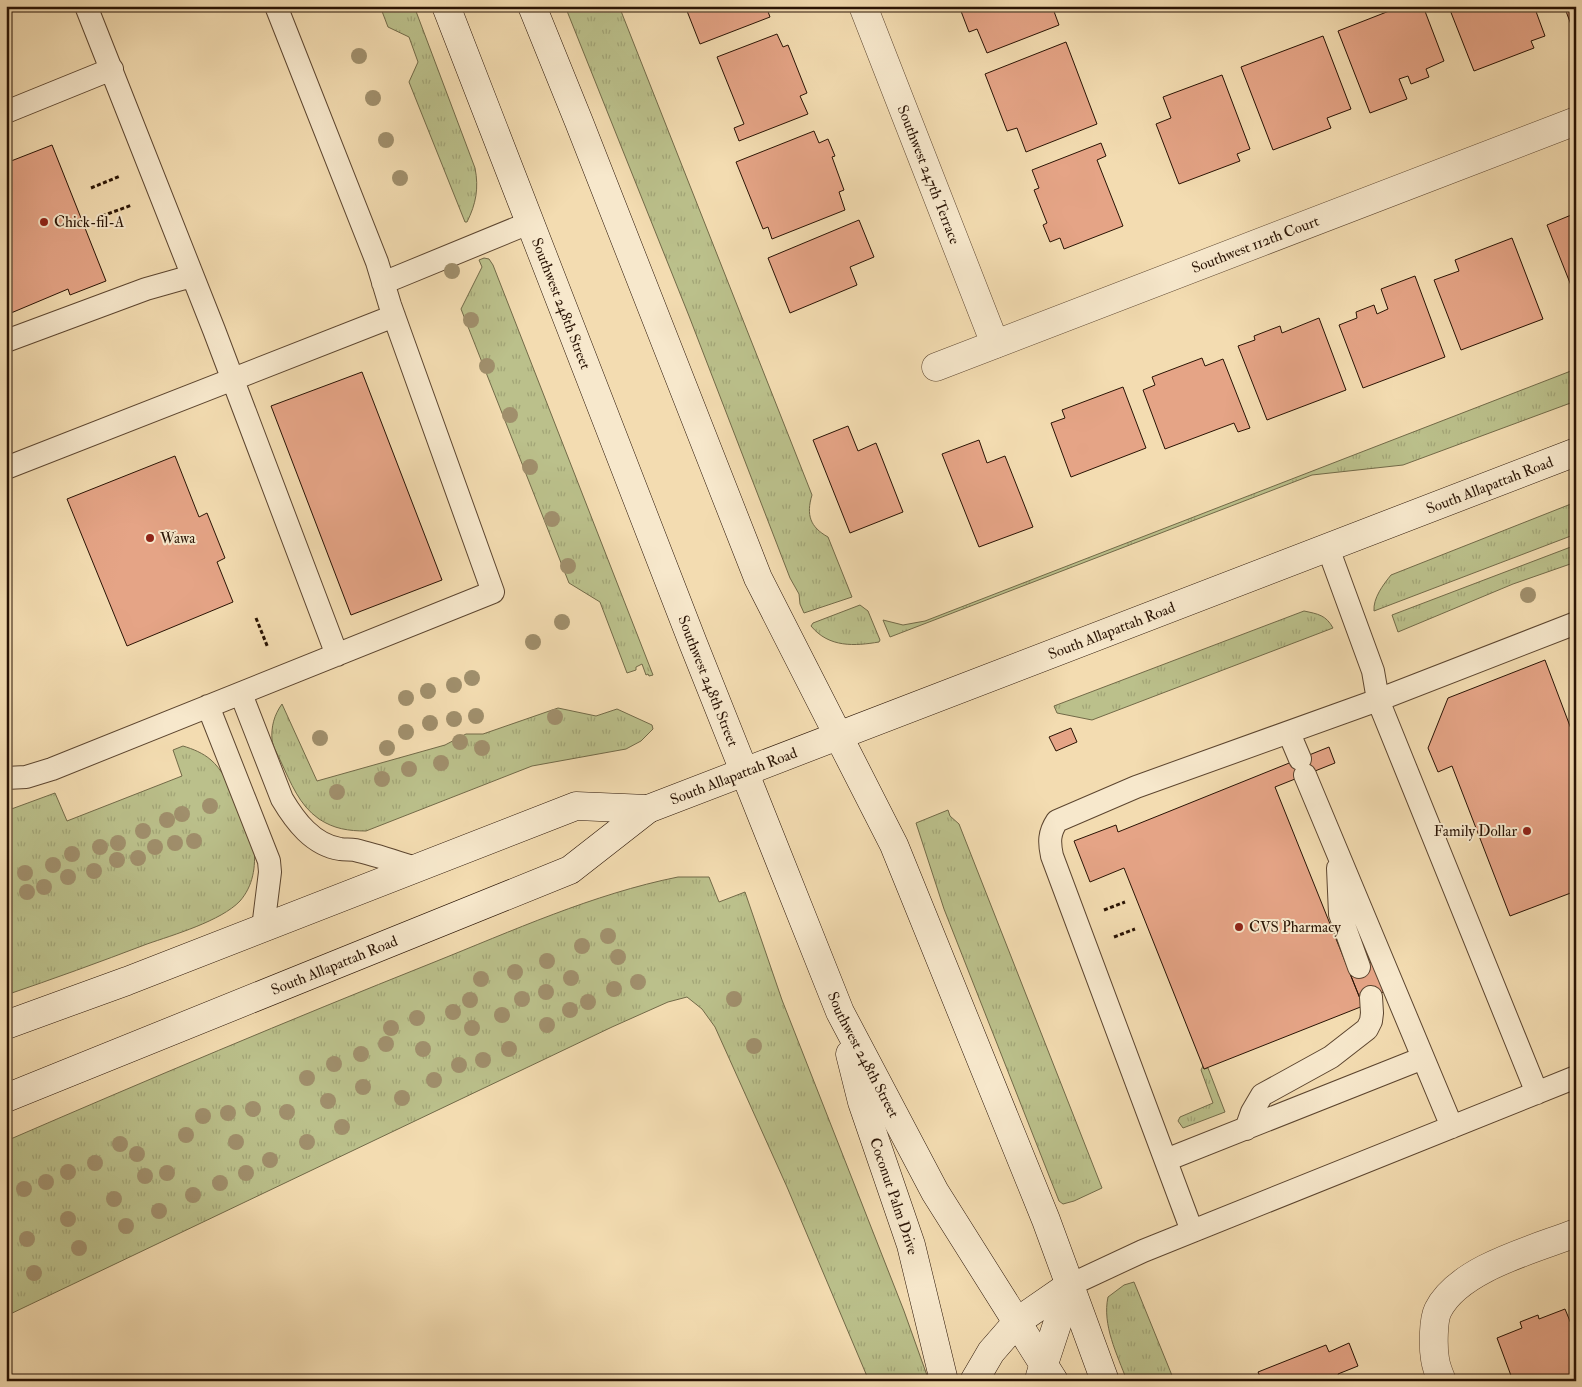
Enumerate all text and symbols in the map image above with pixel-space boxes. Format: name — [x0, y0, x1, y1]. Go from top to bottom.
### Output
street label: Southwest 247th Terrace — [893, 102, 964, 247]
street label: Southwest 112th Court — [1189, 212, 1322, 278]
place label: Chick-fil-A — [54, 213, 125, 232]
marker: Chick-fil-A — [38, 216, 50, 228]
street label: Southwest 248th Street — [527, 235, 595, 372]
street label: South Allapattah Road — [1423, 452, 1557, 519]
place label: Wawa — [159, 529, 196, 548]
marker: Wawa — [144, 532, 156, 544]
street label: South Allapattah Road — [1045, 598, 1179, 664]
street label: Southwest 248th Street — [673, 613, 742, 749]
street label: South Allapattah Road — [667, 743, 801, 810]
place label: Family Dollar — [1434, 822, 1517, 841]
marker: Family Dollar — [1521, 825, 1533, 837]
place label: CVS Pharmacy — [1249, 918, 1341, 937]
marker: CVS Pharmacy — [1233, 921, 1245, 933]
street label: South Allapattah Road — [268, 931, 401, 1000]
street label: Southwest 248th Street — [823, 989, 903, 1121]
street label: Coconut Palm Drive — [865, 1135, 922, 1257]

